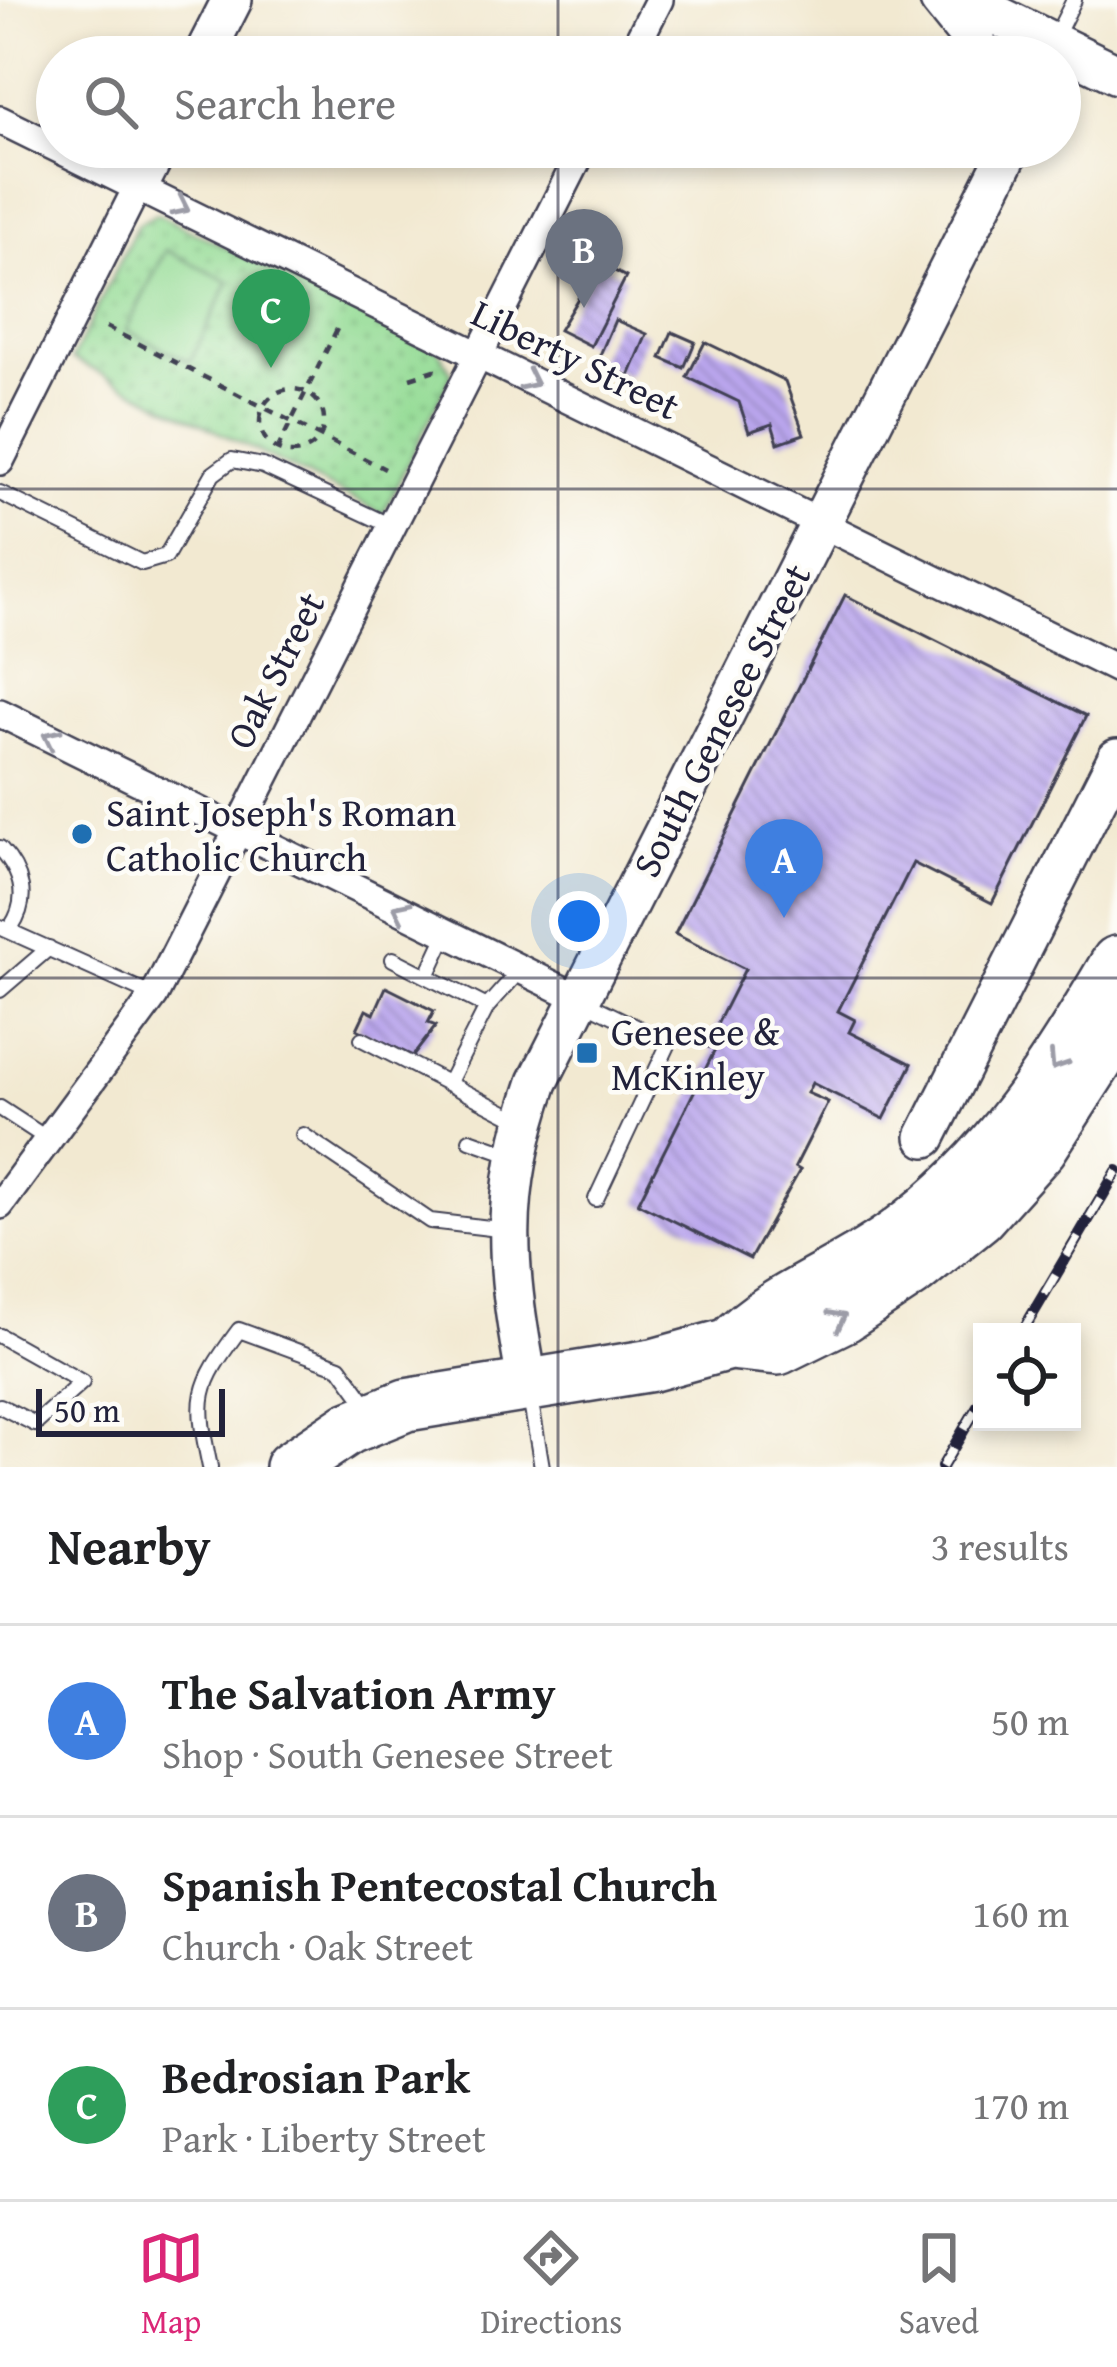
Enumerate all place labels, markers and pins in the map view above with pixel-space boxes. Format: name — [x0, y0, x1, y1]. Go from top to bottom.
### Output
pin: B — [545, 209, 623, 308]
pin: C — [232, 269, 310, 368]
place label: Saint Joseph's Roman Catholic Church — [106, 783, 456, 885]
pin: A — [745, 819, 823, 918]
marker: Saint Joseph's Roman Catholic Church — [69, 821, 95, 847]
place label: Genesee & McKinley — [611, 1002, 780, 1104]
marker: Genesee & McKinley — [574, 1040, 600, 1066]

